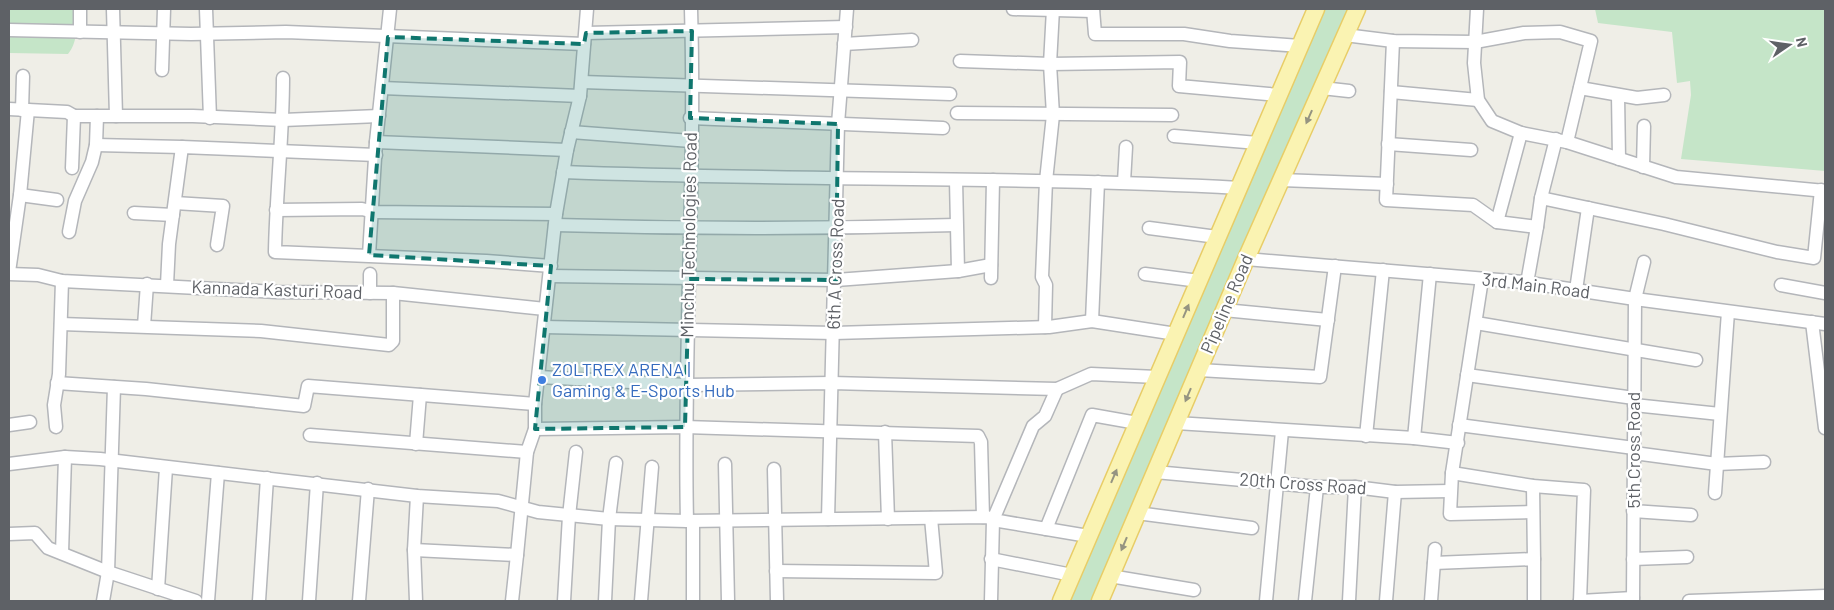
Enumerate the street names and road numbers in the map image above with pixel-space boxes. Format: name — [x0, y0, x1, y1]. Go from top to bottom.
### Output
street label: Minchu Technologies Road — [675, 132, 701, 338]
street label: 6th A Cross Road — [822, 198, 848, 330]
street label: Pipeline Road — [1195, 251, 1257, 357]
street label: 3rd Main Road — [1481, 267, 1592, 303]
street label: Kannada Kasturi Road — [191, 275, 363, 303]
street label: 5th Cross Road — [1622, 392, 1644, 508]
street label: 20th Cross Road — [1239, 468, 1367, 498]

